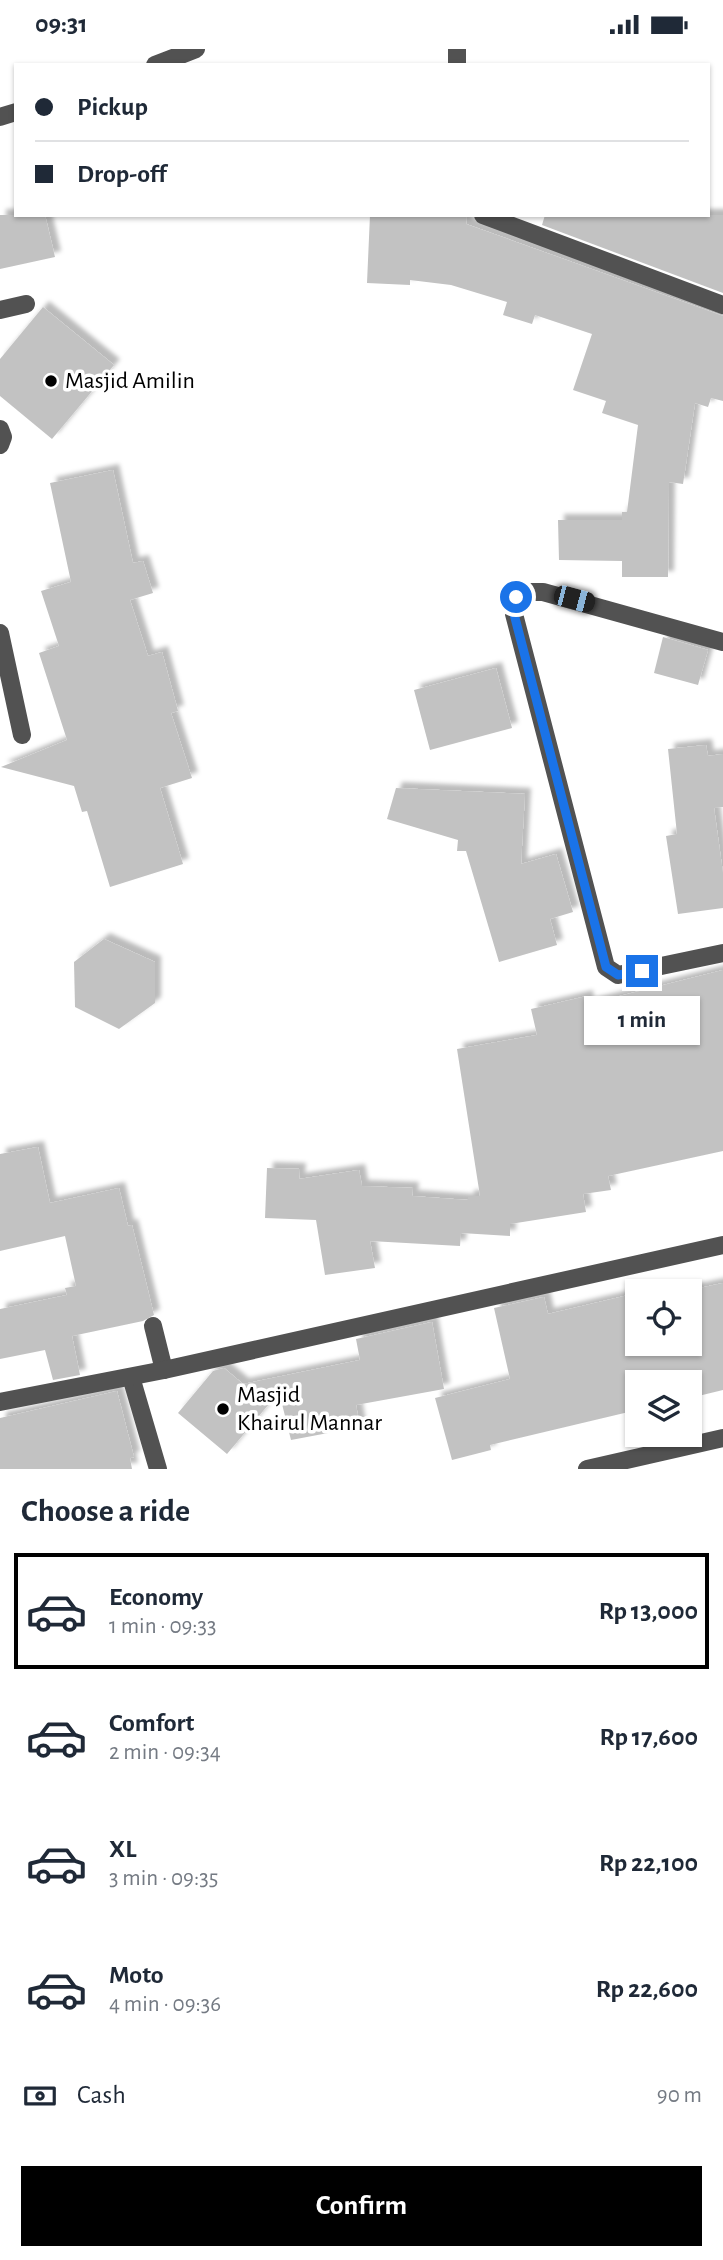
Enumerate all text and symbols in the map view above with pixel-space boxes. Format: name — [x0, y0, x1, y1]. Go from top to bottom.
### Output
text: 09:31 — [35, 11, 88, 37]
text: Pickup — [77, 94, 148, 120]
text: Drop-off — [77, 161, 166, 187]
place label: Masjid Amilin — [65, 369, 195, 393]
marker: Masjid Amilin — [43, 373, 59, 389]
route start — [500, 581, 532, 613]
car — [551, 583, 598, 615]
route end — [626, 955, 658, 987]
callout: 1 min — [584, 995, 700, 1045]
text: 1 min — [618, 1009, 666, 1032]
map controls — [625, 1279, 702, 1447]
button: locate — [625, 1279, 702, 1356]
button: layers — [625, 1370, 702, 1447]
place label: Masjid Khairul Mannar — [237, 1383, 382, 1435]
marker: Masjid Khairul Mannar — [215, 1401, 231, 1417]
text: Choose a ride — [21, 1495, 190, 1527]
icon: car — [25, 1580, 88, 1643]
text: Economy — [109, 1584, 203, 1610]
text: Rp 13,000 — [599, 1598, 698, 1624]
text: 1 min · 09:33 — [109, 1615, 217, 1638]
icon: car — [25, 1706, 88, 1769]
text: Comfort — [109, 1710, 194, 1736]
text: Rp 17,600 — [600, 1724, 698, 1750]
text: 2 min · 09:34 — [109, 1741, 221, 1764]
icon: car — [25, 1832, 88, 1895]
text: XL — [109, 1836, 136, 1862]
text: Rp 22,100 — [599, 1850, 698, 1876]
text: 3 min · 09:35 — [109, 1867, 218, 1890]
icon: car — [25, 1958, 88, 2021]
text: Moto — [109, 1962, 164, 1988]
text: Rp 22,600 — [596, 1976, 698, 2002]
text: 4 min · 09:36 — [109, 1993, 221, 2016]
icon: cash — [21, 2077, 59, 2115]
text: Cash — [77, 2082, 126, 2108]
text: 90 m — [657, 2084, 702, 2107]
button: Confirm — [21, 2166, 702, 2246]

